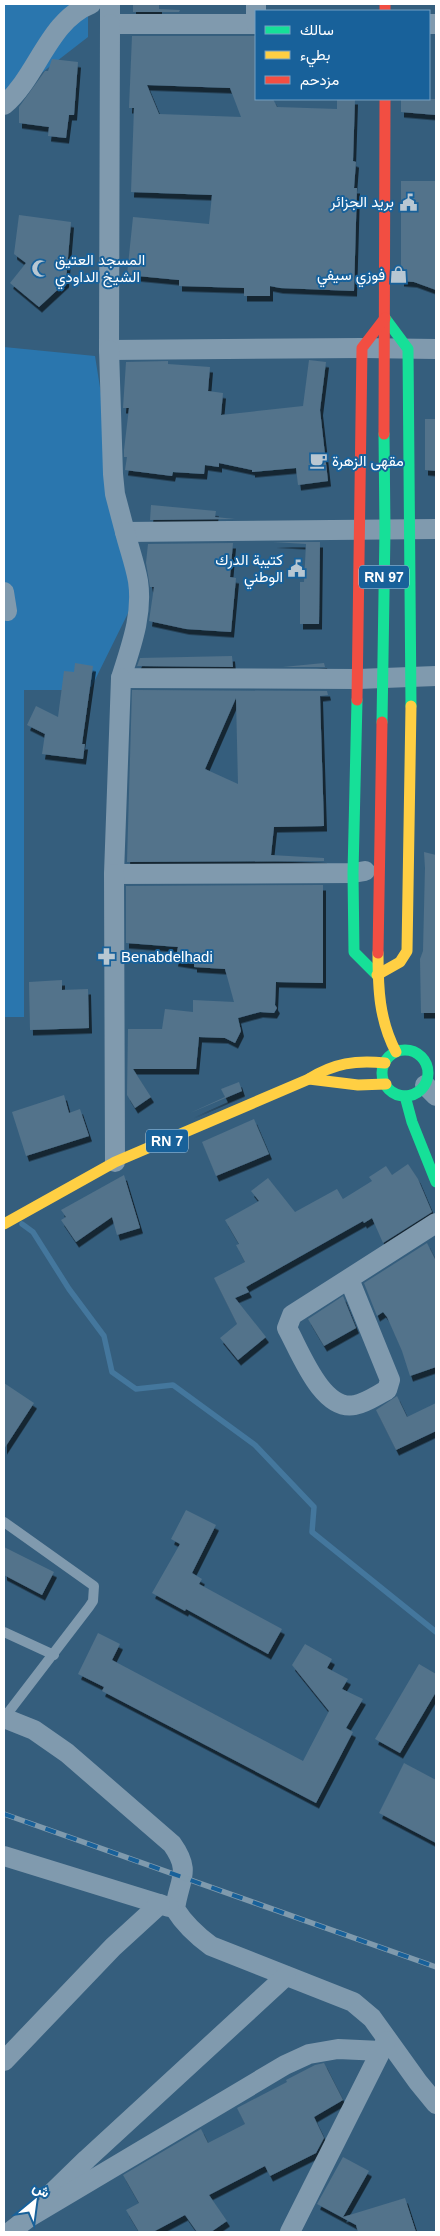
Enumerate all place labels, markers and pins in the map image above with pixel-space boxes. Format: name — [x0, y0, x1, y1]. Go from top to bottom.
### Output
public building icon: بريد الجزائر — [398, 192, 418, 212]
place label: بريد الجزائر — [329, 193, 394, 211]
place label: المسجد العتيق الشيخ الداودي — [55, 251, 145, 290]
mosque icon: المسجد العتيق الشيخ الداودي — [31, 259, 51, 279]
shop icon: فوزي سيفي — [389, 265, 409, 285]
place label: فوزي سيفي — [317, 266, 385, 288]
cafe icon: مقهى الزهرة — [308, 451, 328, 471]
place label: مقهى الزهرة — [332, 452, 404, 471]
place label: كتيبة الدرك الوطني — [215, 551, 283, 590]
public building icon: كتيبة الدرك الوطني — [287, 559, 307, 579]
pharmacy icon: Benabdelhadi — [97, 947, 117, 967]
place label: Benabdelhadi — [121, 948, 213, 965]

